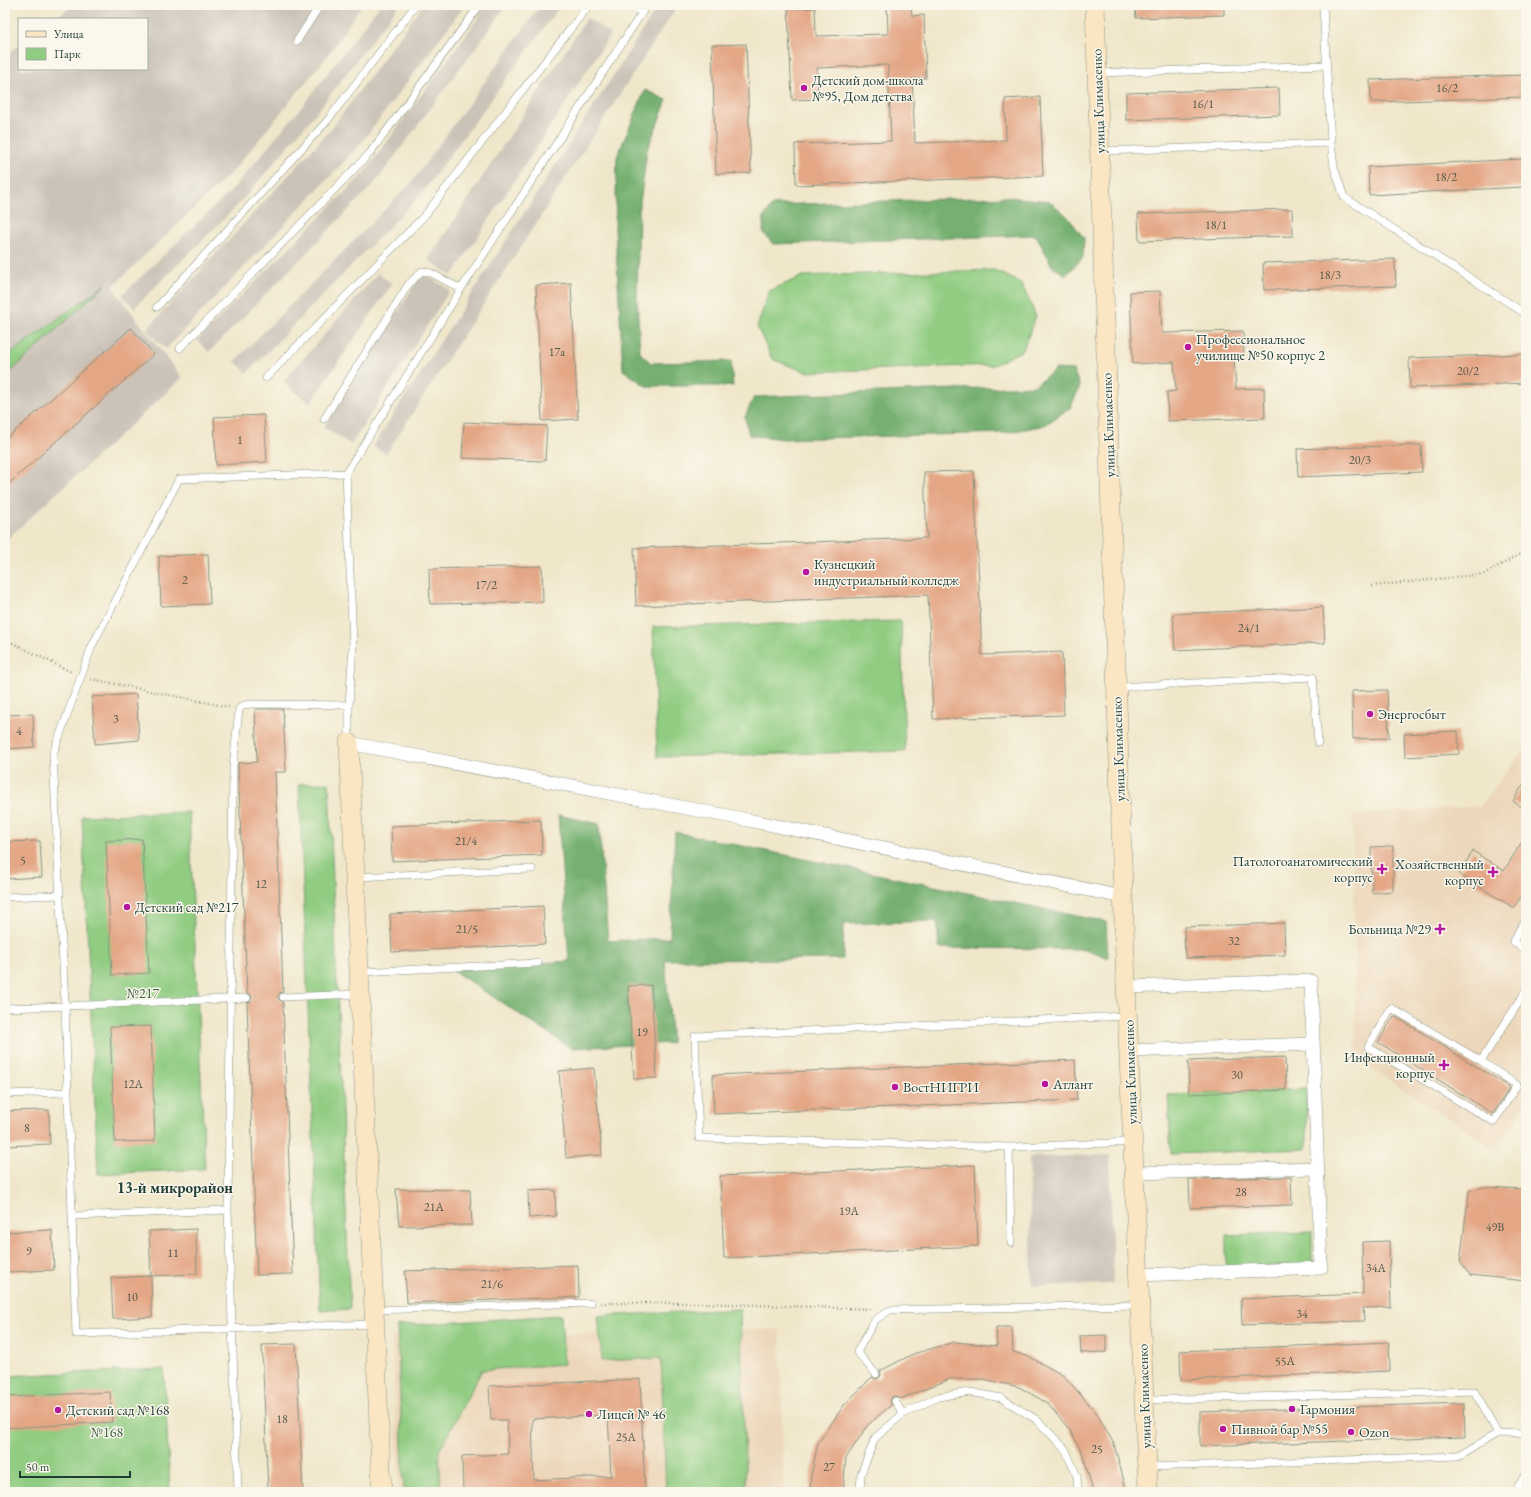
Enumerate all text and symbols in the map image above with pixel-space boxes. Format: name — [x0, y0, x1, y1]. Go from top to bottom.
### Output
legend — [18, 18, 148, 70]
text: Улица — [53, 26, 84, 42]
text: Парк — [54, 46, 81, 62]
street label: улица Климасенко — [1087, 48, 1109, 154]
place label: Детский дом-школа №95, Дом детства — [812, 71, 924, 105]
house number: 16/2 — [1436, 80, 1458, 96]
marker: Детский дом-школа №95, Дом детства — [799, 83, 809, 93]
house number: 16/1 — [1192, 96, 1214, 112]
house number: 18/2 — [1435, 169, 1457, 185]
house number: 18/1 — [1205, 217, 1227, 233]
house number: 18/3 — [1319, 267, 1341, 283]
place label: Профессиональное училище №50 корпус 2 — [1196, 330, 1325, 364]
marker: Профессиональное училище №50 корпус 2 — [1183, 342, 1193, 352]
house number: 17а — [549, 344, 565, 360]
house number: 20/2 — [1457, 363, 1479, 379]
street label: улица Климасенко — [1097, 372, 1119, 478]
house number: 1 — [237, 432, 243, 448]
house number: 20/3 — [1349, 452, 1371, 468]
place label: Кузнецкий индустриальный колледж — [814, 555, 959, 589]
marker: Кузнецкий индустриальный колледж — [801, 567, 811, 577]
house number: 2 — [182, 572, 188, 588]
house number: 17/2 — [475, 577, 497, 593]
house number: 24/1 — [1238, 620, 1260, 636]
street label: улица Климасенко — [1107, 696, 1129, 802]
place label: Энергосбыт — [1378, 705, 1446, 723]
marker: Энергосбыт — [1365, 709, 1375, 719]
house number: 3 — [113, 711, 119, 727]
house number: 4 — [16, 723, 22, 739]
house number: 21/4 — [455, 833, 477, 849]
house number: 5 — [20, 852, 26, 868]
place label: Патологоанатомический корпус — [1233, 852, 1374, 886]
place label: Хозяйственный корпус — [1394, 855, 1485, 889]
marker: Патологоанатомический корпус — [1376, 863, 1388, 875]
marker: Хозяйственный корпус — [1487, 866, 1499, 878]
house number: 12 — [255, 876, 267, 892]
place label: Детский сад №217 — [135, 898, 239, 916]
marker: Детский сад №217 — [122, 902, 132, 912]
place label: Больница №29 — [1348, 920, 1431, 938]
house number: 21/5 — [456, 921, 478, 937]
marker: Больница №29 — [1434, 923, 1446, 935]
house number: 32 — [1228, 933, 1240, 949]
park label: №217 — [127, 984, 159, 1002]
street label: улица Климасенко — [1119, 1019, 1141, 1125]
house number: 19 — [636, 1024, 648, 1040]
place label: Инфекционный корпус — [1344, 1048, 1436, 1082]
marker: Инфекционный корпус — [1438, 1059, 1450, 1071]
house number: 30 — [1231, 1067, 1243, 1083]
place label: Атлант — [1052, 1075, 1093, 1093]
house number: 12А — [123, 1076, 144, 1092]
place label: ВостНИГРИ — [903, 1078, 979, 1096]
marker: Атлант — [1040, 1079, 1050, 1089]
marker: ВостНИГРИ — [890, 1082, 900, 1092]
house number: 8 — [24, 1120, 30, 1136]
district label: 13-й микрорайон — [117, 1178, 233, 1197]
house number: 28 — [1235, 1184, 1247, 1200]
house number: 21А — [424, 1199, 445, 1215]
house number: 19А — [839, 1203, 860, 1219]
house number: 49В — [1486, 1219, 1504, 1235]
house number: 9 — [26, 1243, 32, 1259]
house number: 11 — [167, 1245, 179, 1261]
house number: 34А — [1366, 1260, 1387, 1276]
house number: 21/6 — [481, 1276, 503, 1292]
house number: 10 — [126, 1289, 138, 1305]
house number: 34 — [1296, 1306, 1308, 1322]
street label: улица Климасенко — [1133, 1343, 1155, 1449]
house number: 55А — [1275, 1353, 1296, 1369]
place label: Гармония — [1300, 1400, 1355, 1418]
place label: Детский сад №168 — [66, 1401, 170, 1419]
marker: Гармония — [1287, 1404, 1297, 1414]
marker: Детский сад №168 — [53, 1405, 63, 1415]
place label: Лицей № 46 — [597, 1405, 666, 1423]
marker: Лицей № 46 — [584, 1409, 594, 1419]
house number: 18 — [276, 1411, 288, 1427]
place label: Пивной бар №55 — [1231, 1420, 1328, 1438]
park label: №168 — [91, 1423, 123, 1441]
place label: Ozon — [1359, 1423, 1390, 1441]
marker: Пивной бар №55 — [1218, 1424, 1228, 1434]
marker: Ozon — [1346, 1427, 1356, 1437]
house number: 25А — [616, 1429, 637, 1445]
house number: 25 — [1091, 1441, 1103, 1457]
scale bar — [20, 1453, 130, 1479]
text: 50 m — [26, 1459, 50, 1475]
house number: 27 — [823, 1459, 835, 1475]

